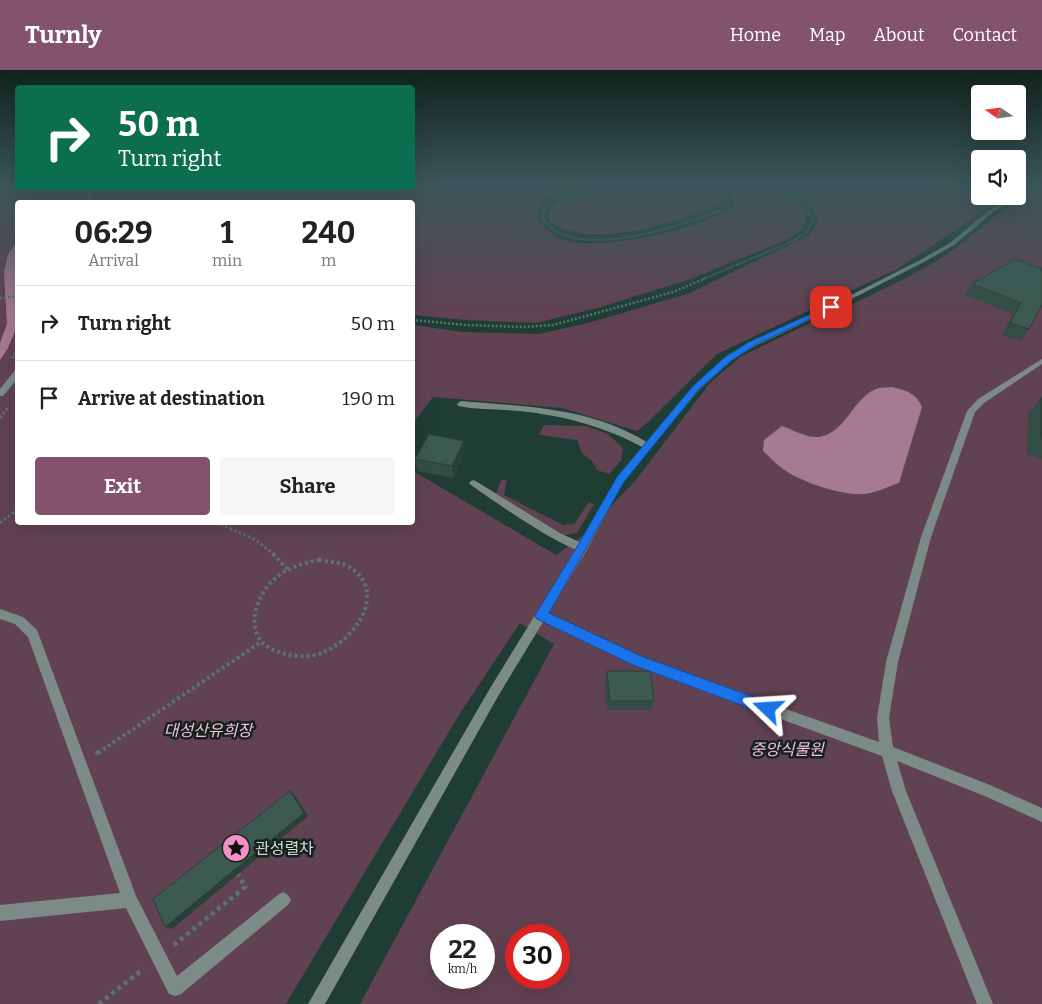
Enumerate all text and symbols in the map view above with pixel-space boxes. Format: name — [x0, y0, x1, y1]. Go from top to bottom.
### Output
text: Turnly — [25, 21, 102, 49]
text: Home — [730, 24, 781, 46]
text: Map — [809, 24, 845, 46]
text: About — [873, 24, 924, 46]
text: Contact — [952, 24, 1017, 46]
north arrow — [971, 85, 1026, 140]
map controls — [971, 85, 1026, 205]
text: 50 m — [118, 103, 199, 145]
icon: right — [35, 105, 100, 170]
text: Turn right — [118, 145, 221, 172]
button: sound — [971, 150, 1026, 205]
text: 06:29 — [74, 215, 153, 251]
text: 1 — [221, 215, 234, 251]
text: 240 — [301, 215, 356, 251]
text: Arrival — [88, 251, 139, 270]
text: min — [212, 251, 242, 270]
text: m — [321, 251, 336, 270]
pin — [810, 286, 852, 328]
icon: arrive — [817, 293, 845, 321]
icon: right — [35, 309, 63, 337]
text: Turn right — [78, 312, 171, 335]
text: 50 m — [351, 312, 395, 335]
icon: arrive — [35, 384, 63, 412]
text: Arrive at destination — [78, 387, 265, 410]
text: 190 m — [342, 387, 395, 410]
button: Exit — [35, 457, 210, 515]
button: Share — [220, 457, 395, 515]
position arrow — [741, 682, 793, 734]
park label: 대성산유희장 — [164, 721, 254, 740]
park label: 중앙식물원 — [750, 740, 825, 759]
place icon: 관성렬차 — [221, 833, 251, 863]
place label: 관성렬차 — [255, 839, 314, 858]
speed limit sign: 30 — [505, 924, 570, 989]
text: 22 — [448, 935, 477, 965]
text: km/h — [448, 962, 477, 976]

